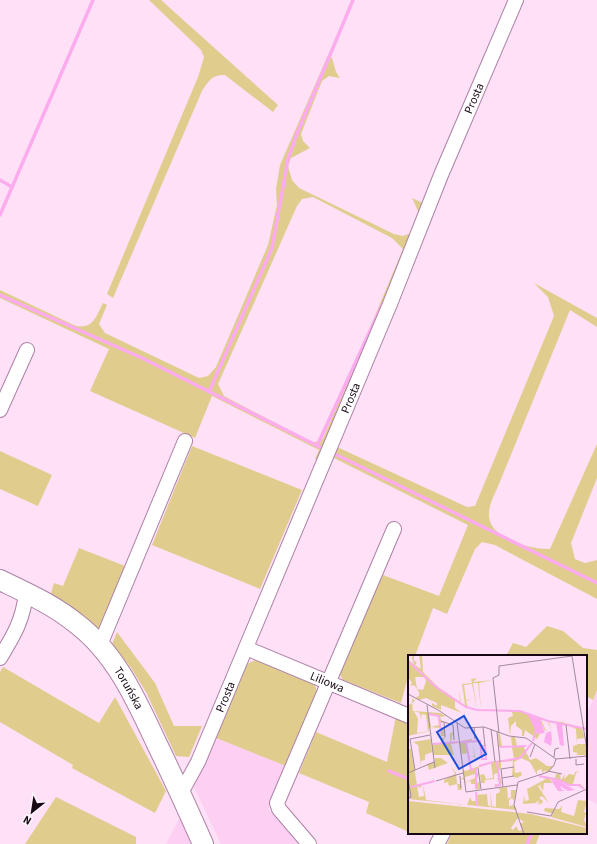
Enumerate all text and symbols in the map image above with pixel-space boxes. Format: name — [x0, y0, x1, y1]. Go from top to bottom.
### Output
street label: Prosta — [460, 81, 488, 117]
street label: Prosta — [337, 380, 365, 416]
inset map — [408, 655, 587, 834]
street label: Toruńska — [110, 664, 147, 712]
street label: Liliowa — [307, 668, 347, 697]
street label: Prosta — [212, 679, 240, 715]
north arrow — [12, 792, 52, 832]
text: N — [20, 812, 34, 829]

